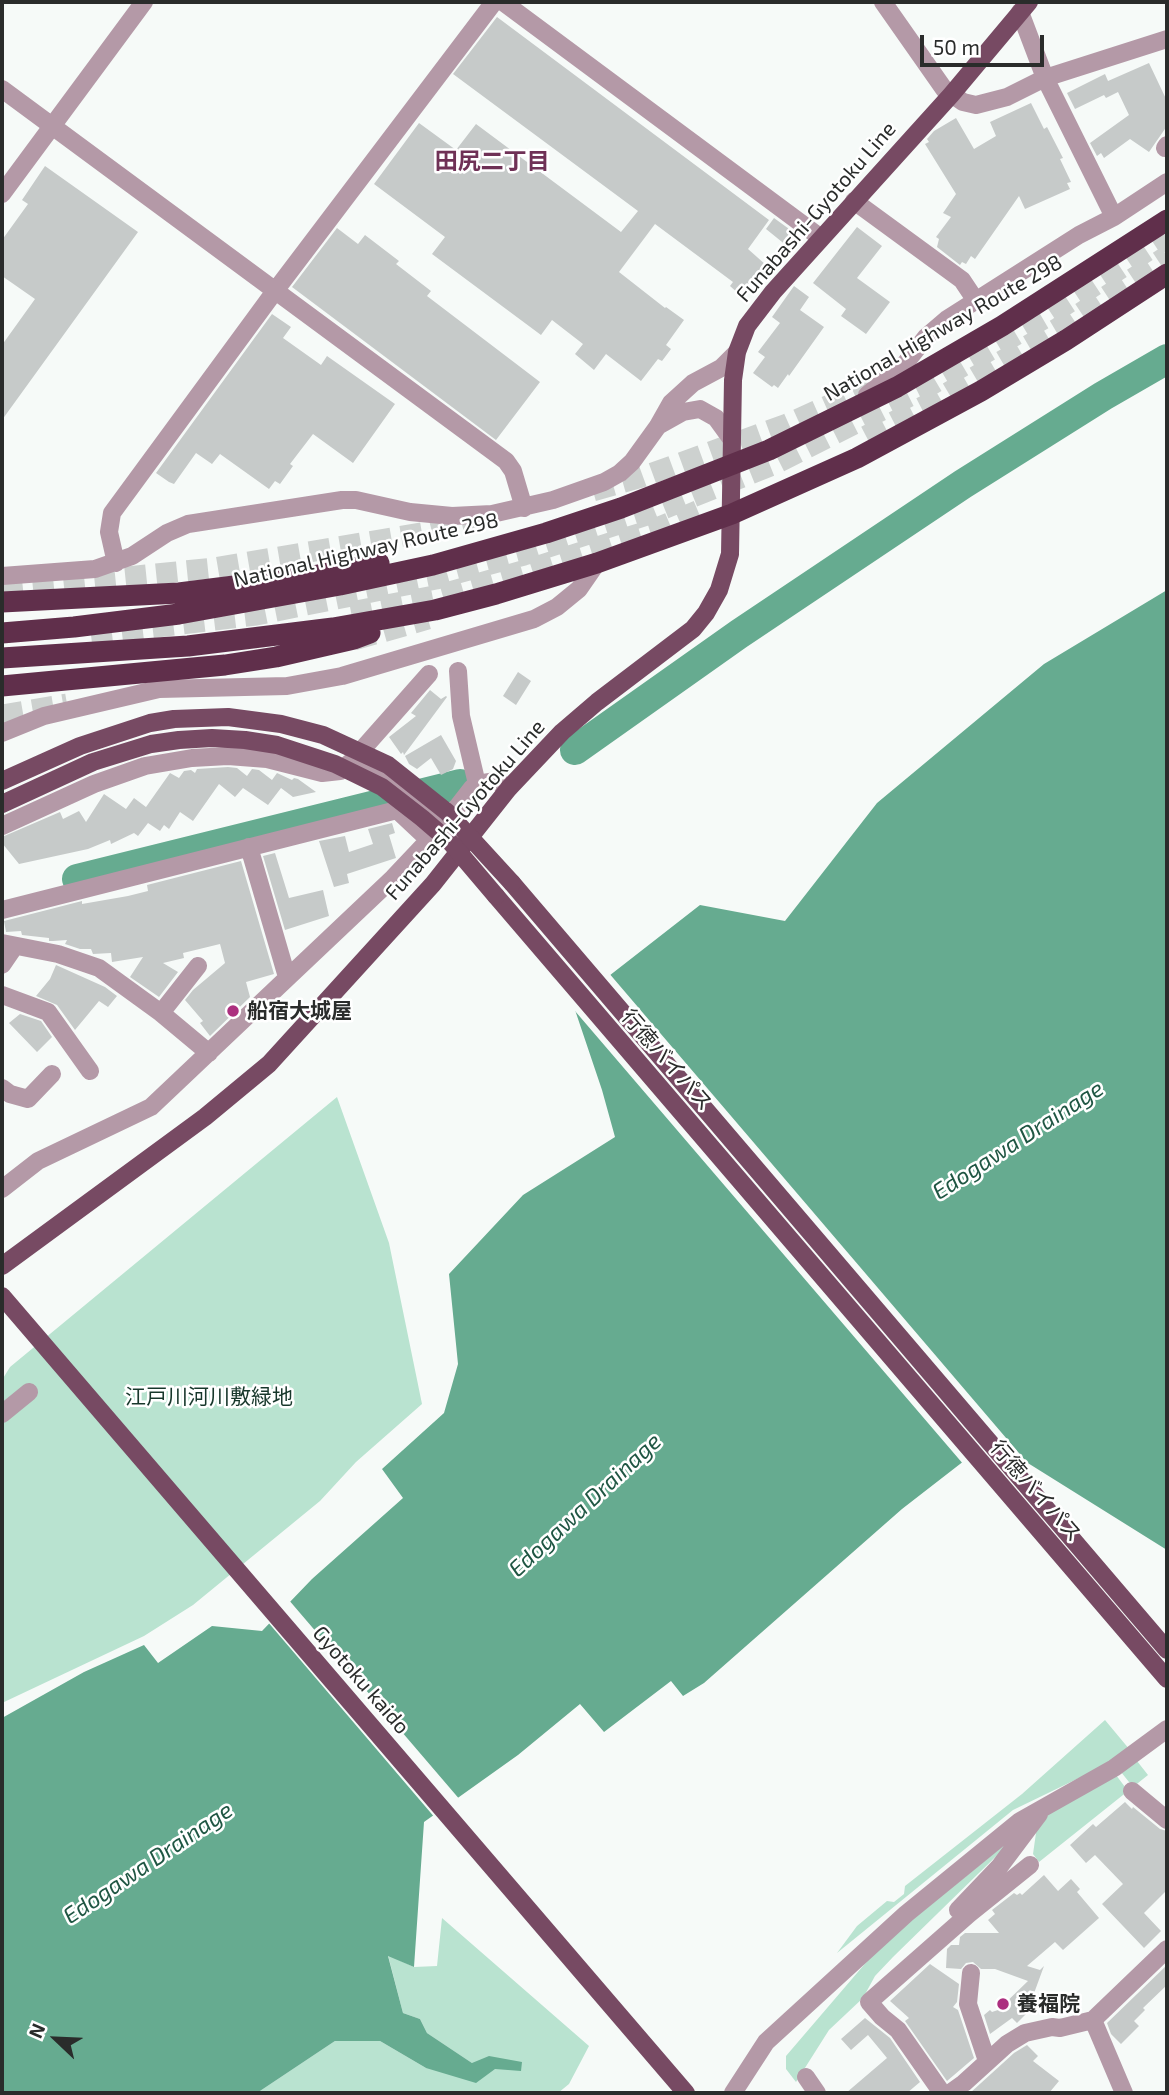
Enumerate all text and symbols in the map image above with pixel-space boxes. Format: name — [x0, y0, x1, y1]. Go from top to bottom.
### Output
scale bar — [924, 21, 1048, 65]
text: 50 m — [933, 34, 980, 59]
street label: Funabashi-Gyotoku Line — [731, 117, 901, 307]
district label: 田尻二丁目 — [435, 147, 549, 175]
street label: National Highway Route 298 — [819, 249, 1067, 407]
street label: National Highway Route 298 — [231, 507, 501, 593]
street label: Funabashi-Gyotoku Line — [380, 715, 550, 905]
place label: 船宿大城屋 — [247, 998, 352, 1024]
marker: 船宿大城屋 — [225, 1003, 241, 1019]
street label: 行徳バイパス — [616, 1004, 718, 1116]
water label: Edogawa Drainage — [927, 1074, 1109, 1206]
park label: 江戸川河川敷緑地 — [125, 1384, 293, 1410]
water label: Edogawa Drainage — [503, 1427, 667, 1583]
street label: 行徳バイパス — [985, 1435, 1087, 1547]
street label: Gyotoku kaido — [307, 1621, 415, 1739]
water label: Edogawa Drainage — [58, 1796, 238, 1930]
place label: 養福院 — [1017, 1991, 1080, 2017]
marker: 養福院 — [995, 1996, 1011, 2012]
north arrow — [21, 2004, 91, 2074]
text: N — [23, 2020, 49, 2041]

